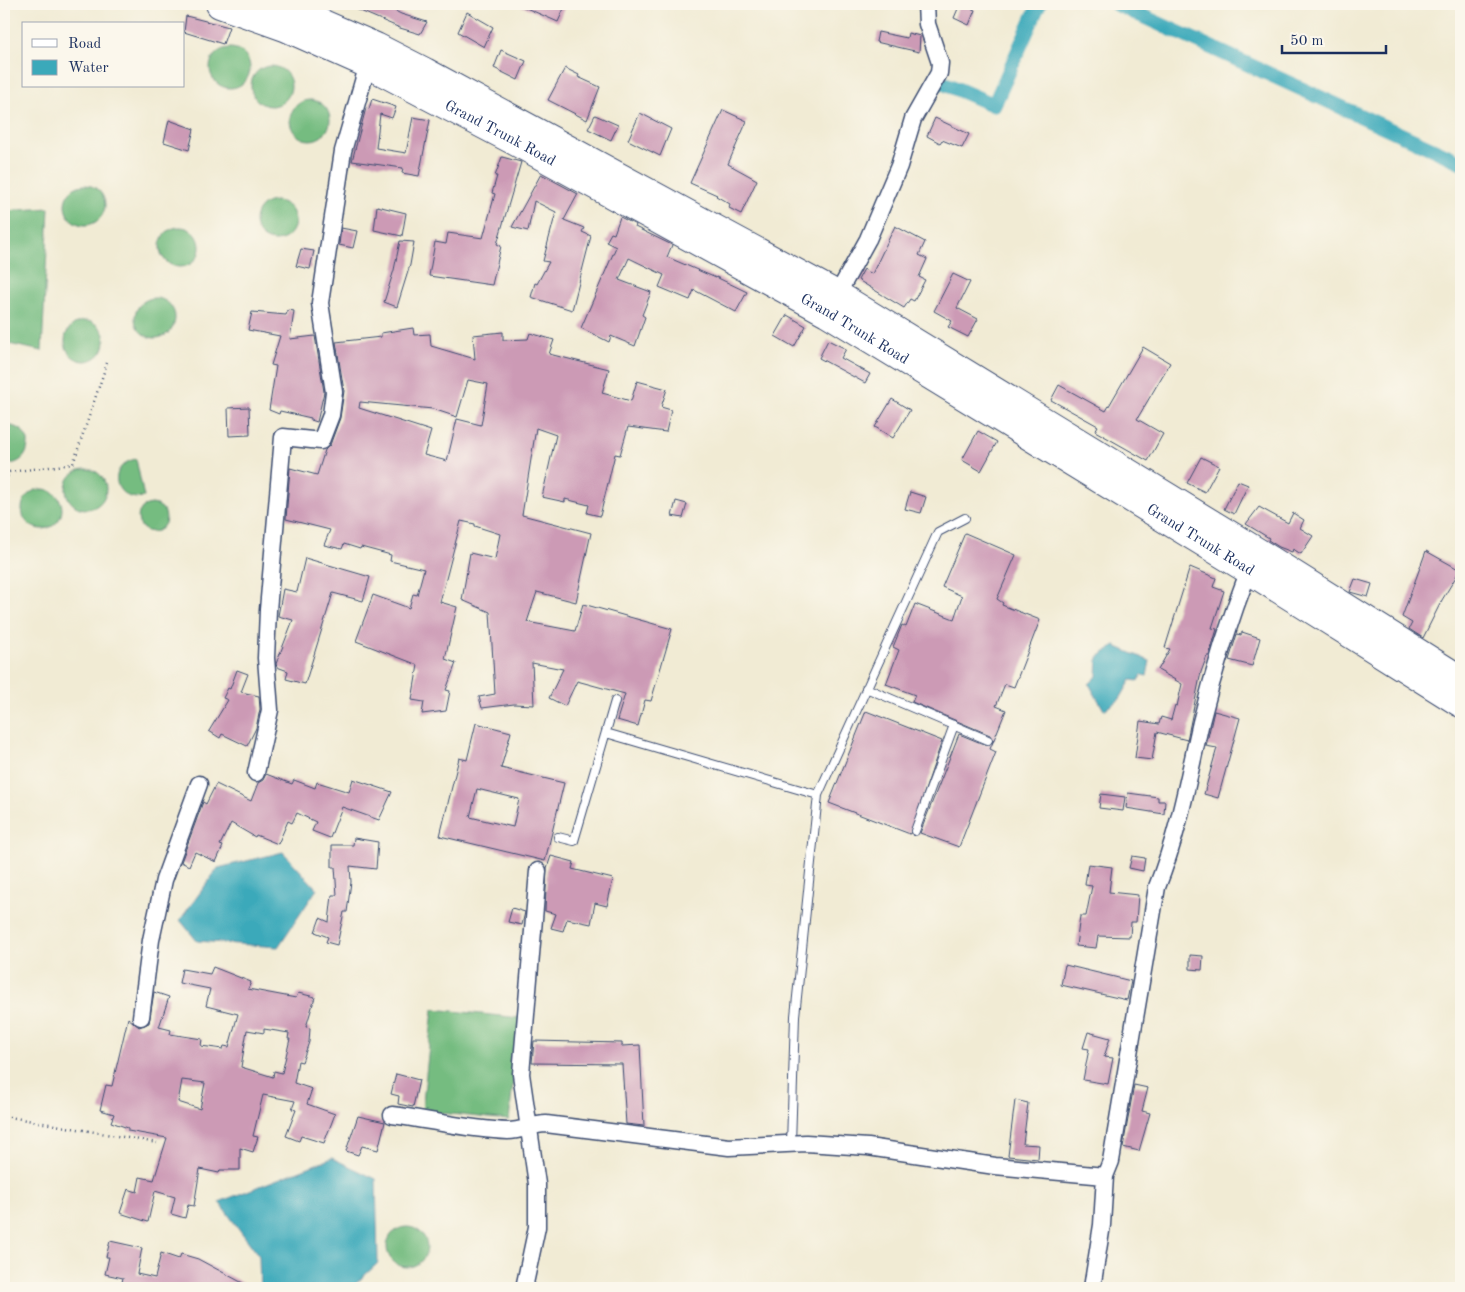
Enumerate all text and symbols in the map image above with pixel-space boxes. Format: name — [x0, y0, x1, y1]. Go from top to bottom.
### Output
legend — [22, 22, 185, 88]
scale bar — [1282, 22, 1386, 54]
text: 50 m — [1290, 34, 1324, 49]
text: Road — [68, 37, 102, 52]
text: Water — [68, 61, 109, 76]
street label: Grand Trunk Road — [442, 98, 558, 169]
street label: Grand Trunk Road — [798, 291, 911, 367]
street label: Grand Trunk Road — [1144, 502, 1257, 579]

